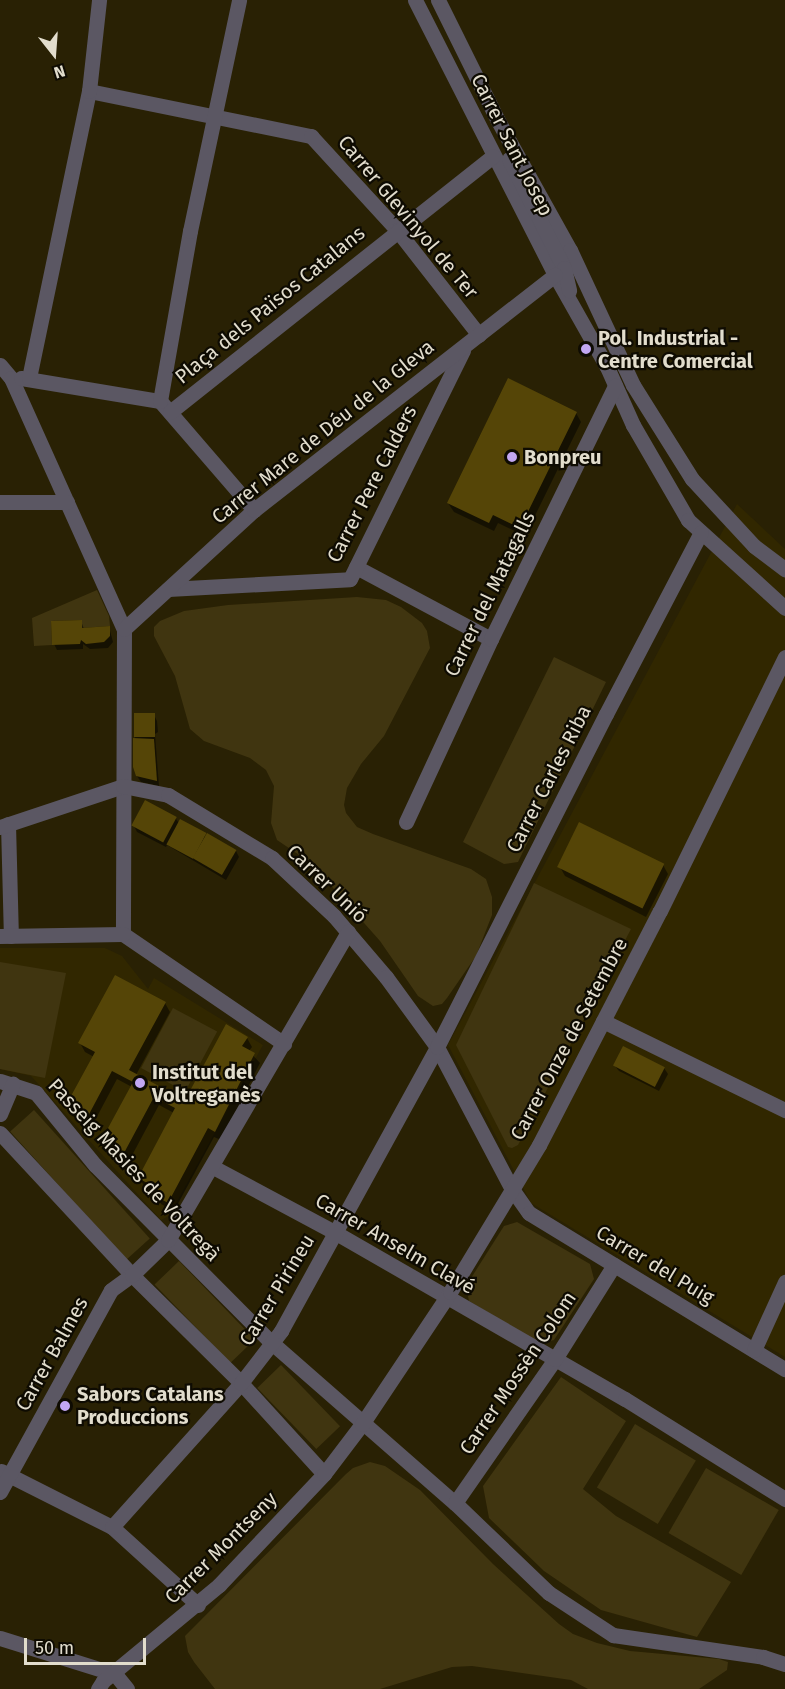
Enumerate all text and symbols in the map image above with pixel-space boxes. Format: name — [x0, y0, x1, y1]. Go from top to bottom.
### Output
north arrow — [24, 24, 84, 84]
text: N — [52, 61, 67, 82]
street label: Carrer Sant Josep — [466, 70, 558, 220]
street label: Carrer Glevinyol de Ter — [333, 131, 483, 303]
street label: Plaça dels Països Catalans — [170, 221, 370, 389]
place label: Pol. Industrial - Centre Comercial — [598, 326, 753, 373]
street label: Carrer Mare de Déu de la Gleva — [207, 335, 439, 529]
marker: Pol. Industrial - Centre Comercial — [579, 342, 593, 356]
street label: Carrer Pere Calders — [322, 402, 422, 566]
place label: Bonpreu — [524, 445, 601, 469]
marker: Bonpreu — [505, 450, 519, 464]
street label: Carrer del Matagalls — [440, 508, 540, 680]
street label: Carrer Carles Riba — [502, 701, 596, 857]
street label: Carrer Unió — [282, 840, 372, 928]
street label: Carrer Onze de Setembre — [505, 934, 633, 1144]
place label: Institut del Voltreganès — [152, 1060, 260, 1107]
street label: Passeig Masies de Voltregà — [43, 1074, 225, 1266]
marker: Institut del Voltreganès — [133, 1076, 147, 1090]
street label: Carrer Anselm Clavé — [311, 1189, 479, 1299]
street label: Carrer del Puig — [592, 1220, 718, 1310]
street label: Carrer Pirineu — [234, 1230, 320, 1350]
street label: Carrer Mossèn Colom — [455, 1287, 581, 1459]
street label: Carrer Balmes — [11, 1293, 93, 1415]
place label: Sabors Catalans Produccions — [77, 1382, 224, 1429]
marker: Sabors Catalans Produccions — [58, 1399, 72, 1413]
street label: Carrer Montseny — [160, 1487, 282, 1609]
scale bar — [27, 1626, 148, 1664]
text: 50 m — [35, 1637, 74, 1659]

